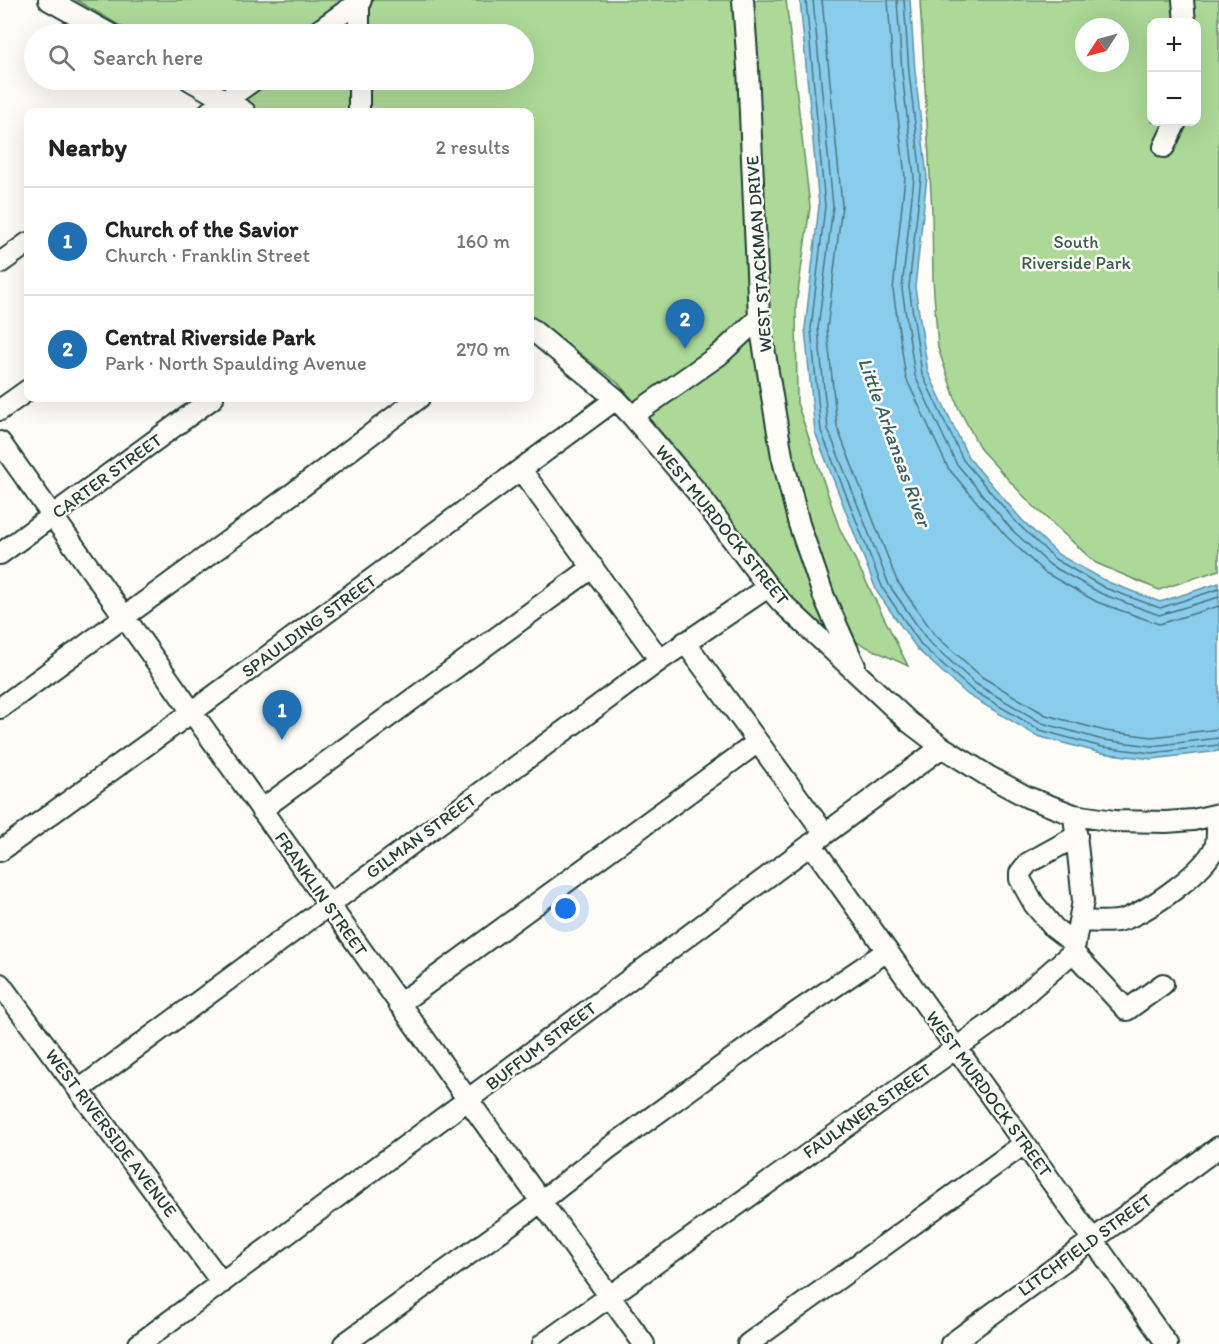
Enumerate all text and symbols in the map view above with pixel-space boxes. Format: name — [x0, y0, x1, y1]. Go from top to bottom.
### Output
north arrow — [1075, 18, 1129, 72]
map controls — [1147, 18, 1201, 126]
button: + — [1147, 18, 1201, 72]
search box — [24, 24, 534, 90]
icon: search — [45, 41, 78, 74]
text: Search here — [93, 44, 203, 71]
button: − — [1147, 72, 1201, 126]
text: Nearby — [48, 131, 127, 163]
text: 2 results — [436, 135, 510, 159]
street label: WEST STACKMAN DRIVE — [741, 155, 777, 353]
text: Church of the Savior — [105, 216, 298, 243]
text: 1 — [63, 229, 72, 253]
text: 160 m — [457, 229, 510, 253]
park label: South Riverside Park — [1021, 231, 1131, 274]
text: Church · Franklin Street — [105, 243, 310, 267]
pin: 2 — [666, 300, 704, 349]
text: Central Riverside Park — [105, 324, 316, 351]
text: 2 — [62, 337, 73, 361]
text: 270 m — [456, 337, 510, 361]
text: Park · North Spaulding Avenue — [105, 351, 367, 375]
water label: Little Arkansas River — [853, 354, 938, 532]
street label: CARTER STREET — [48, 429, 166, 523]
street label: WEST MURDOCK STREET — [650, 440, 794, 610]
street label: SPAULDING STREET — [237, 570, 381, 682]
pin: 1 — [262, 690, 302, 740]
street label: GILMAN STREET — [362, 789, 480, 883]
street label: FRANKLIN STREET — [270, 828, 372, 960]
your location — [551, 894, 580, 923]
street label: BUFFUM STREET — [481, 997, 601, 1095]
street label: WEST MURDOCK STREET — [921, 1007, 1057, 1181]
street label: WEST RIVERSIDE AVENUE — [40, 1044, 182, 1222]
street label: FAULKNER STREET — [799, 1059, 935, 1163]
street label: LITCHFIELD STREET — [1014, 1189, 1156, 1301]

